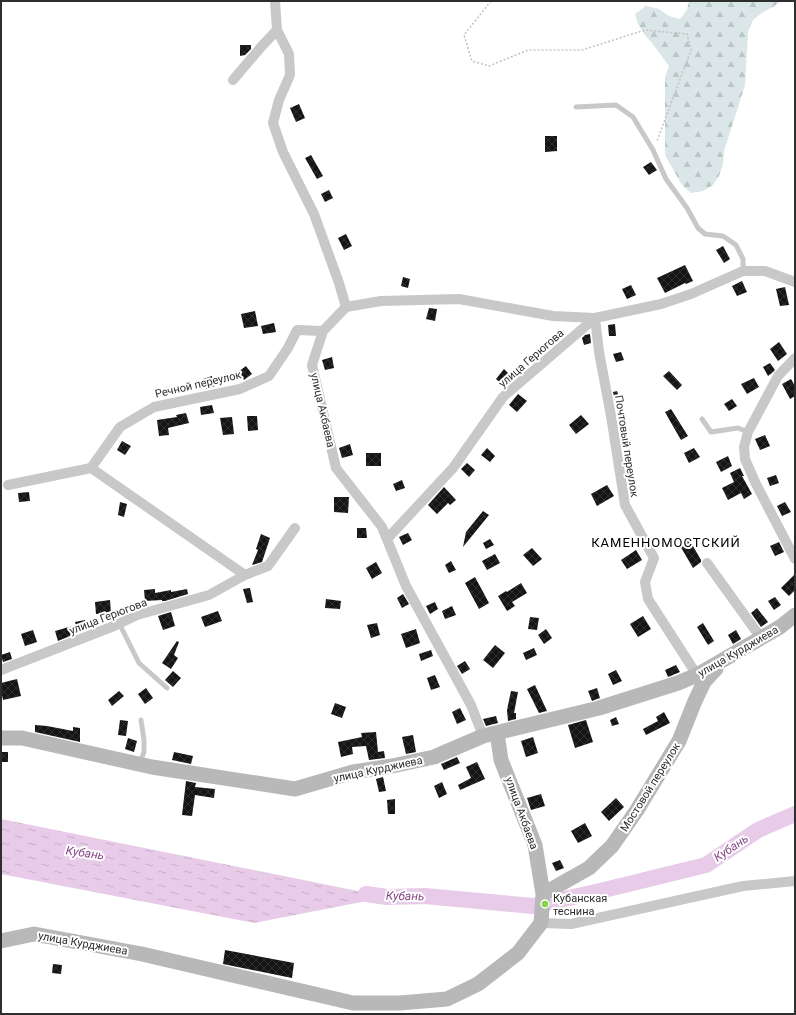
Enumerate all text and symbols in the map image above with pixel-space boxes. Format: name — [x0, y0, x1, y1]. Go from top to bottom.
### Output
street label: улица Герюгова — [496, 327, 567, 390]
street label: Речной переулок — [154, 368, 243, 401]
street label: улица Акбаева — [308, 372, 337, 449]
street label: Почтовый переулок — [612, 394, 641, 498]
district label: КАМЕННОМОСТСКИЙ — [591, 535, 741, 550]
street label: улица Герюгова — [68, 596, 149, 637]
street label: улица Курджиева — [696, 623, 781, 680]
street label: Мостовой переулок — [618, 740, 683, 834]
street label: улица Курджиева — [332, 754, 424, 785]
street label: улица Акбаева — [502, 775, 541, 851]
water label: Кубань — [711, 831, 751, 865]
water label: Кубань — [65, 843, 105, 863]
water label: Кубань — [386, 889, 424, 903]
place label: Кубанская теснина — [553, 892, 607, 918]
marker: Кубанская теснина — [540, 899, 550, 909]
street label: улица Курджиева — [37, 929, 129, 958]

